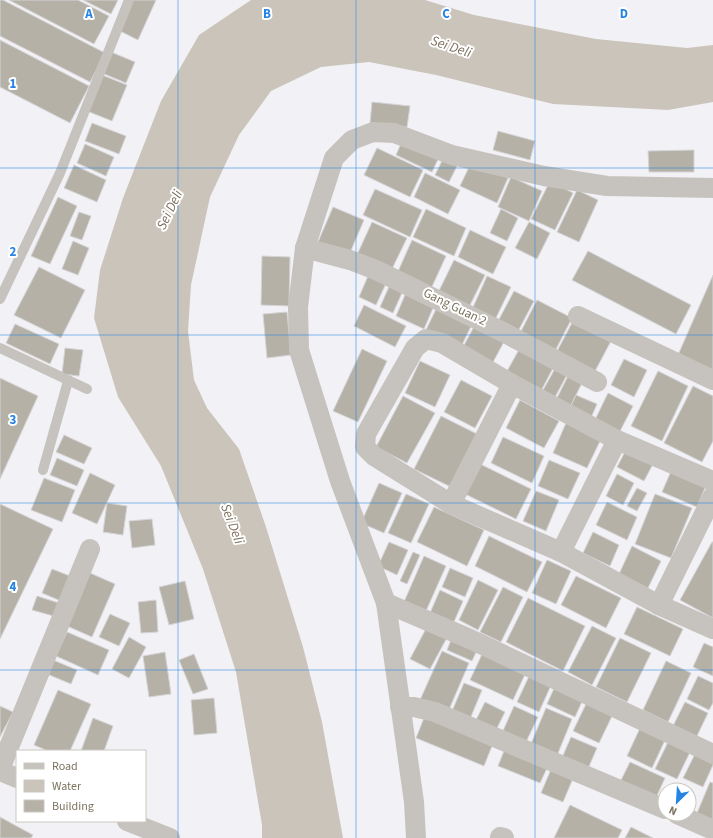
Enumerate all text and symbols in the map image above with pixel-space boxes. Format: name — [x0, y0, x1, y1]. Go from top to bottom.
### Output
text: A — [84, 5, 93, 23]
text: B — [263, 5, 271, 23]
text: C — [442, 5, 450, 23]
text: D — [620, 5, 628, 23]
water label: Sei Deli — [428, 31, 475, 63]
text: 1 — [10, 75, 17, 93]
water label: Sei Deli — [152, 186, 188, 233]
text: 2 — [10, 243, 17, 261]
street label: Gang Guan 2 — [420, 284, 490, 330]
text: 3 — [10, 411, 17, 429]
water label: Sei Deli — [215, 501, 249, 548]
text: 4 — [10, 578, 17, 596]
legend — [16, 750, 146, 822]
text: Road — [52, 758, 78, 775]
text: Water — [52, 778, 82, 795]
north arrow — [657, 782, 697, 822]
text: Building — [52, 798, 94, 815]
text: N — [666, 802, 679, 819]

